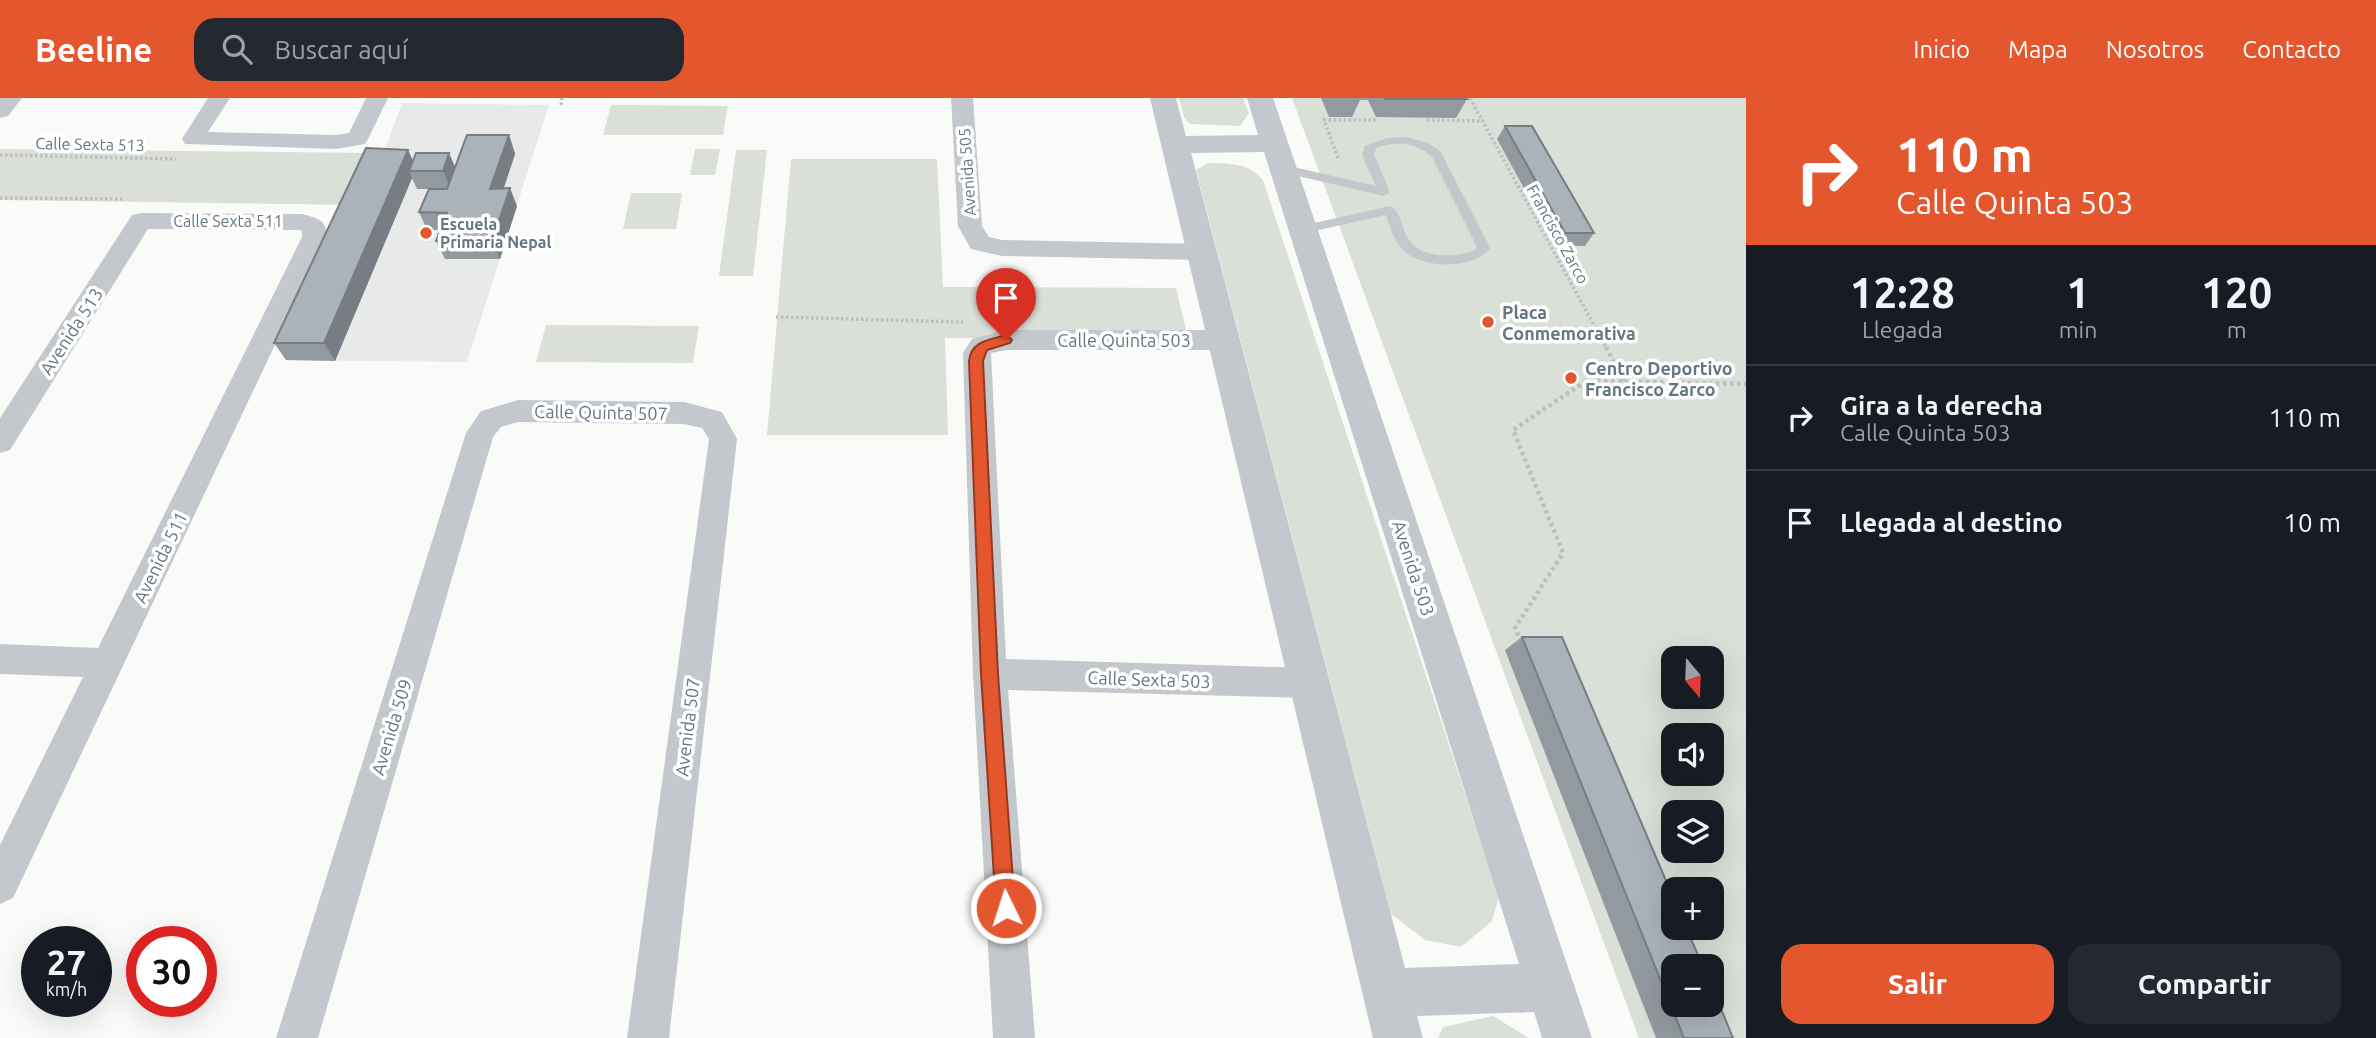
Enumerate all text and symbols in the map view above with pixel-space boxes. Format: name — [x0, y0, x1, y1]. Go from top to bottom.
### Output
search box — [194, 18, 684, 81]
icon: search — [218, 30, 256, 68]
text: Beeline — [35, 31, 152, 68]
text: Buscar aquí — [274, 35, 408, 64]
text: Inicio — [1913, 36, 1970, 63]
text: Mapa — [2008, 36, 2068, 63]
text: Nosotros — [2106, 36, 2204, 63]
text: Contacto — [2242, 36, 2341, 63]
icon: right — [1781, 126, 1872, 217]
text: 110 m — [1896, 126, 2033, 181]
street label: Avenida 505 — [955, 127, 979, 217]
street label: Calle Sexta 513 — [35, 134, 145, 154]
street label: Francisco Zarco — [1523, 181, 1593, 287]
text: Calle Quinta 503 — [1896, 184, 2133, 220]
street label: Calle Sexta 511 — [173, 212, 283, 230]
place label: Escuela Primaria Nepal — [440, 215, 552, 251]
marker: Escuela Primaria Nepal — [418, 225, 434, 241]
pin — [976, 268, 1036, 340]
text: 12:28 — [1850, 269, 1955, 316]
text: 1 — [2066, 269, 2090, 316]
text: 120 — [2201, 269, 2272, 316]
icon: arrive — [987, 279, 1025, 317]
street label: Avenida 513 — [36, 284, 106, 378]
place label: Placa Conmemorativa — [1502, 302, 1636, 343]
marker: Placa Conmemorativa — [1480, 314, 1496, 330]
text: Llegada — [1862, 317, 1943, 342]
text: min — [2059, 317, 2097, 342]
text: m — [2227, 317, 2247, 342]
street label: Calle Quinta 503 — [1057, 330, 1191, 351]
place label: Centro Deportivo Francisco Zarco — [1585, 358, 1733, 399]
marker: Centro Deportivo Francisco Zarco — [1563, 370, 1579, 386]
text: Gira a la derecha — [1840, 391, 2043, 420]
icon: right — [1781, 399, 1819, 437]
street label: Calle Quinta 507 — [534, 401, 668, 424]
text: 110 m — [2269, 403, 2341, 432]
text: Calle Quinta 503 — [1840, 420, 2011, 445]
icon: arrive — [1781, 504, 1819, 542]
street label: Avenida 511 — [129, 508, 191, 606]
text: Llegada al destino — [1840, 508, 2063, 537]
text: 10 m — [2283, 508, 2341, 537]
street label: Avenida 503 — [1389, 518, 1439, 618]
north arrow — [1661, 646, 1724, 709]
map controls — [1661, 646, 1724, 1017]
street label: Calle Sexta 503 — [1087, 667, 1211, 691]
street label: Avenida 509 — [367, 677, 415, 777]
street label: Avenida 507 — [671, 677, 703, 777]
button: sound — [1661, 723, 1724, 786]
button: layers — [1661, 800, 1724, 863]
position arrow — [969, 871, 1043, 945]
button: + — [1661, 877, 1724, 940]
speed limit sign: 30 — [126, 926, 217, 1017]
text: 27 — [47, 942, 86, 982]
button: Salir — [1781, 944, 2054, 1024]
button: Compartir — [2068, 944, 2341, 1024]
button: − — [1661, 954, 1724, 1017]
text: km/h — [46, 979, 87, 999]

